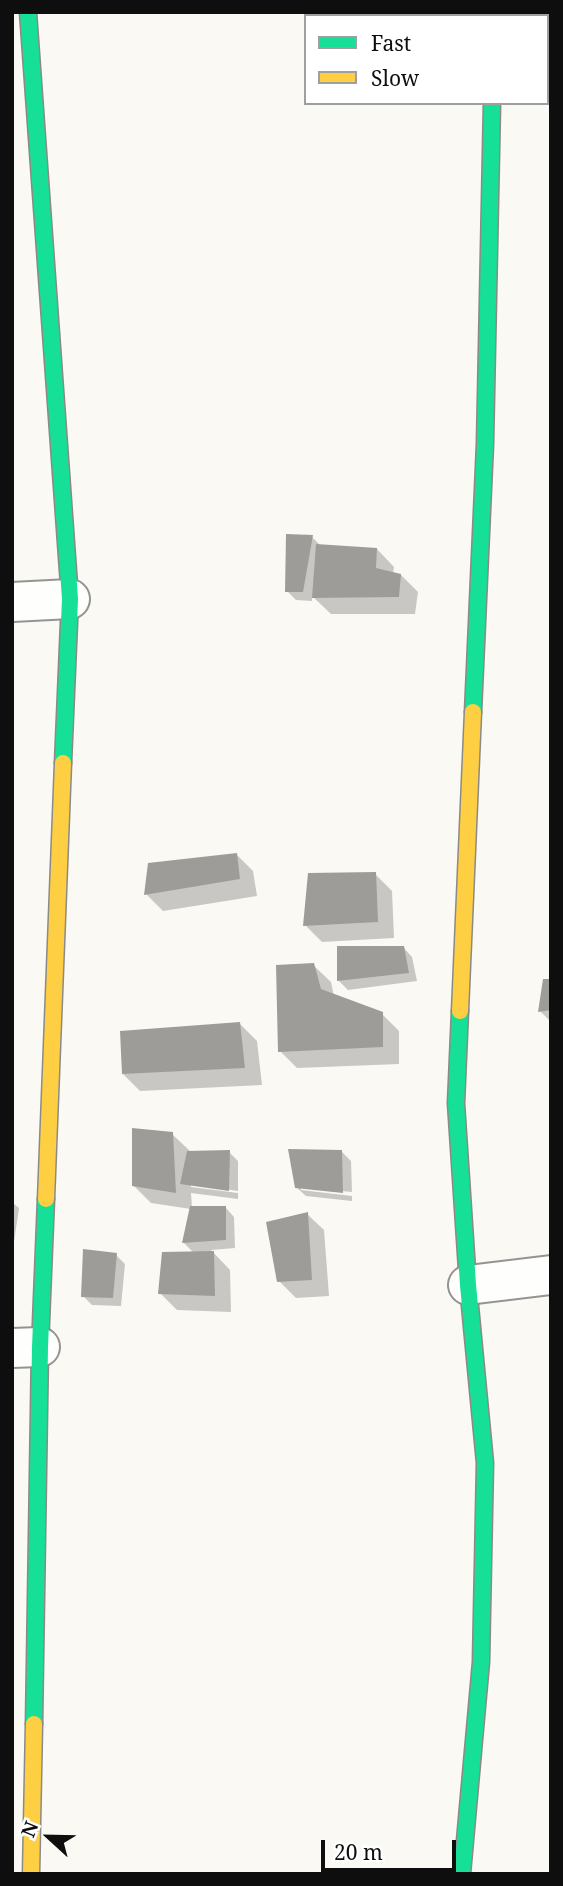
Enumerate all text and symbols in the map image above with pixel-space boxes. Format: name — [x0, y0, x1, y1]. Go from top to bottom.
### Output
legend — [304, 14, 549, 105]
text: Fast — [371, 29, 411, 57]
text: Slow — [371, 64, 419, 92]
north arrow — [14, 1802, 84, 1872]
text: N — [15, 1817, 44, 1841]
scale bar — [325, 1826, 460, 1870]
text: 20 m — [334, 1838, 383, 1866]

